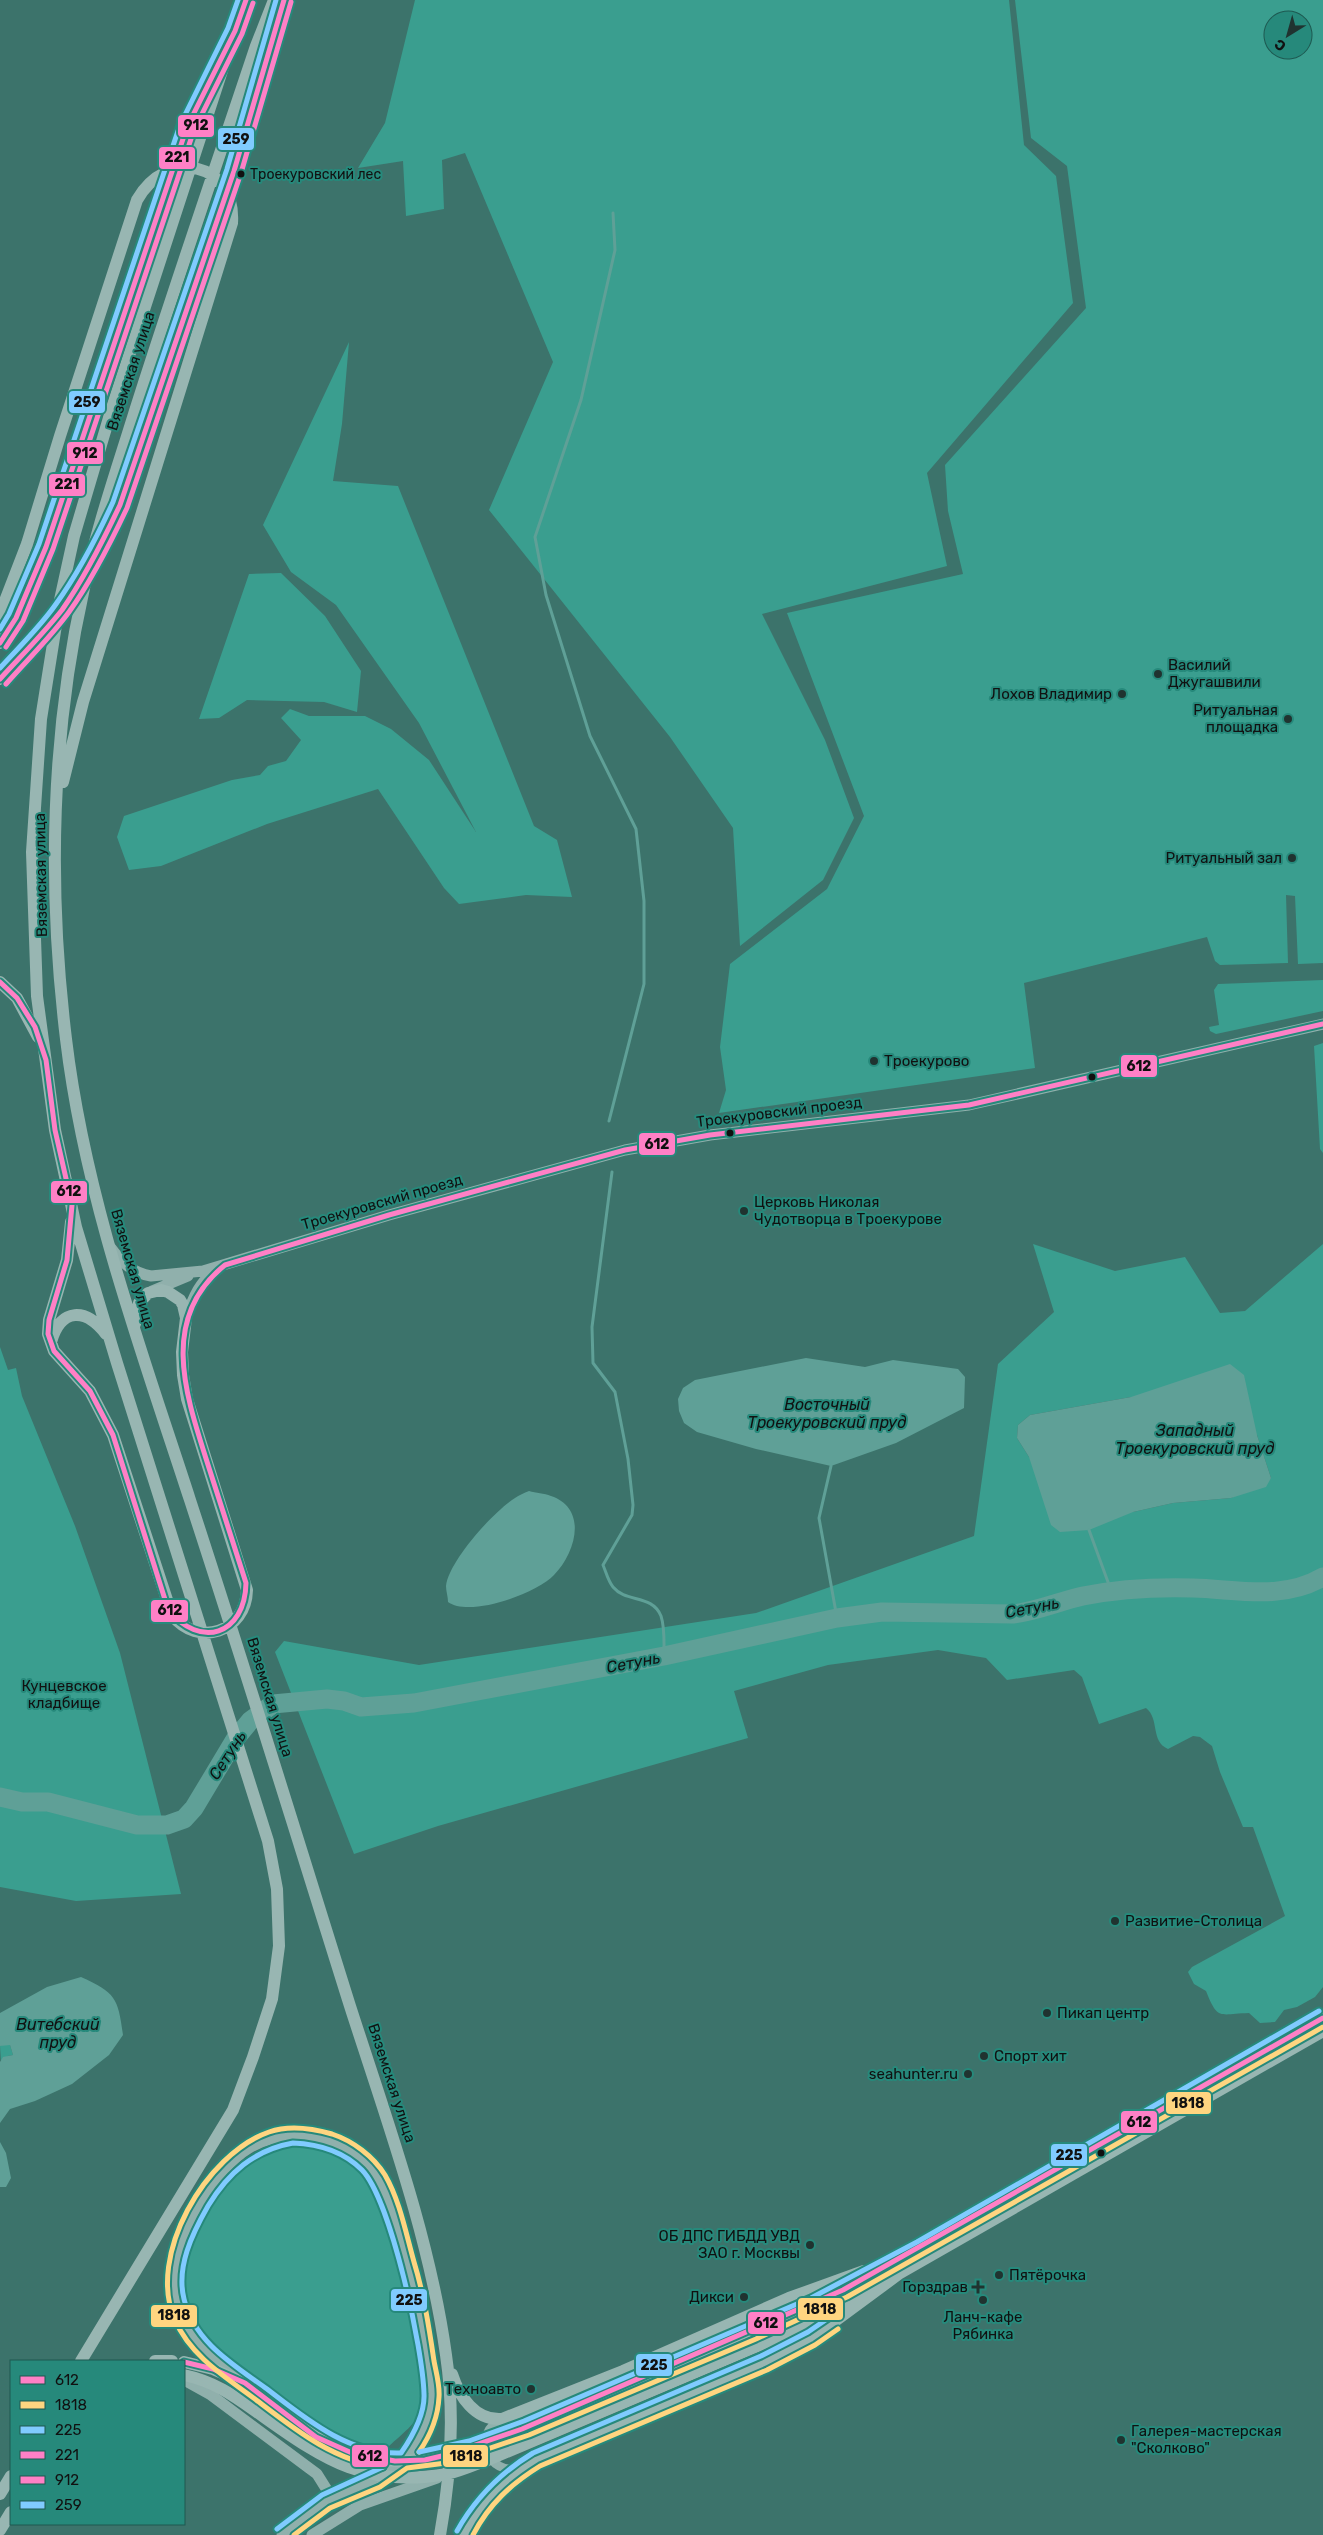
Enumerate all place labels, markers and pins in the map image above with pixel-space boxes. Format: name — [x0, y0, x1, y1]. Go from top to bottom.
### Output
place label: Троекуровский лес — [250, 166, 381, 183]
marker: Троекуровский лес — [236, 169, 246, 179]
place label: Василий Джугашвили — [1168, 656, 1261, 691]
marker: Василий Джугашвили — [1152, 668, 1164, 680]
place label: Лохов Владимир — [991, 685, 1112, 703]
marker: Лохов Владимир — [1116, 688, 1128, 700]
place label: Ритуальная площадка — [1193, 701, 1278, 736]
marker: Ритуальная площадка — [1282, 713, 1294, 725]
place label: Ритуальный зал — [1166, 849, 1282, 867]
marker: Ритуальный зал — [1286, 852, 1298, 864]
place label: Троекурово — [884, 1052, 969, 1070]
marker: Троекурово — [868, 1055, 880, 1067]
unlabelled marker — [1087, 1072, 1097, 1082]
unlabelled marker — [725, 1128, 735, 1138]
place label: Церковь Николая Чудотворца в Троекурове — [754, 1193, 942, 1228]
marker: Церковь Николая Чудотворца в Троекурове — [738, 1205, 750, 1217]
place label: Развитие-Столица — [1125, 1912, 1262, 1930]
marker: Развитие-Столица — [1109, 1915, 1121, 1927]
place label: Пикап центр — [1057, 2004, 1149, 2022]
marker: Пикап центр — [1041, 2007, 1053, 2019]
place label: Спорт хит — [994, 2047, 1067, 2065]
marker: Спорт хит — [978, 2050, 990, 2062]
place label: seahunter.ru — [869, 2065, 958, 2083]
marker: seahunter.ru — [962, 2068, 974, 2080]
unlabelled marker — [1096, 2148, 1106, 2158]
place label: ОБ ДПС ГИБДД УВД ЗАО г. Москвы — [659, 2227, 800, 2262]
marker: ОБ ДПС ГИБДД УВД ЗАО г. Москвы — [804, 2239, 816, 2251]
place label: Пятёрочка — [1009, 2266, 1086, 2284]
marker: Пятёрочка — [993, 2269, 1005, 2281]
place label: Горздрав — [902, 2278, 968, 2296]
marker: Горздрав — [972, 2281, 984, 2293]
place label: Дикси — [689, 2288, 734, 2306]
marker: Дикси — [738, 2291, 750, 2303]
marker: Ланч-кафе Рябинка — [977, 2294, 989, 2306]
place label: Ланч-кафе Рябинка — [944, 2308, 1022, 2343]
place label: Техноавто — [445, 2380, 521, 2398]
marker: Техноавто — [525, 2383, 537, 2395]
place label: Галерея-мастерская "Сколково" — [1131, 2422, 1282, 2457]
marker: Галерея-мастерская "Сколково" — [1115, 2434, 1127, 2446]

